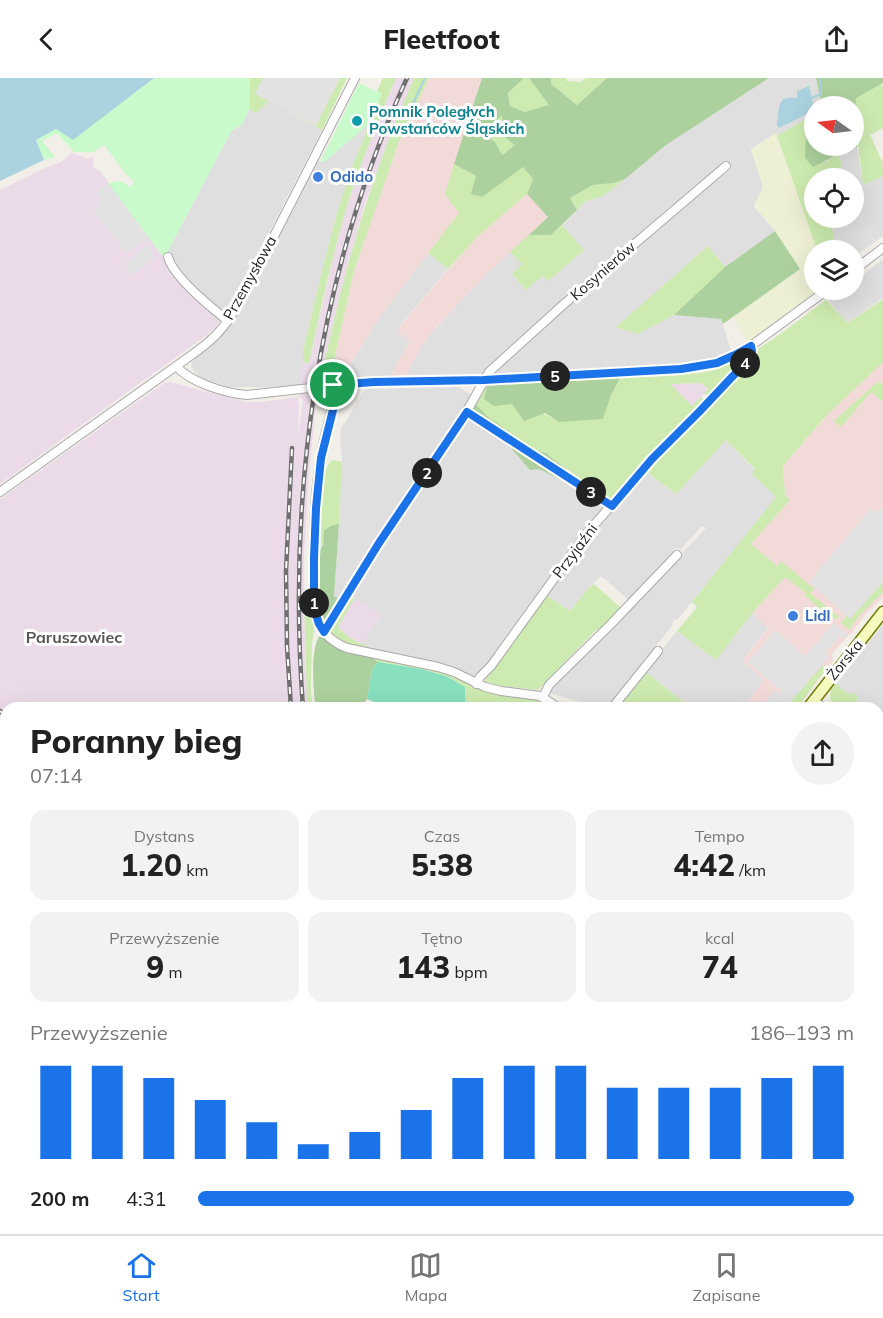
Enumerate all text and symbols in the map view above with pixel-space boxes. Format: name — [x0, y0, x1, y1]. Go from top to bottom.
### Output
text: Fleetfoot — [383, 22, 500, 56]
icon: back — [30, 23, 63, 56]
icon: share — [820, 23, 853, 56]
north arrow — [804, 96, 864, 156]
map controls — [804, 96, 864, 300]
place label: Pomnik Poległych Powstańców Śląskich — [369, 102, 525, 138]
marker: Pomnik Poległych Powstańców Śląskich — [350, 114, 364, 128]
place label: Odido — [330, 167, 373, 186]
button: locate — [804, 168, 864, 228]
marker: Odido — [311, 170, 325, 184]
street label: Przemysłowa — [219, 232, 280, 323]
street label: Kosynierów — [566, 237, 639, 304]
button: layers — [804, 240, 864, 300]
pin: 4 — [730, 348, 760, 378]
text: 4 — [740, 353, 750, 373]
pin — [307, 359, 358, 410]
pin: 5 — [540, 361, 570, 391]
text: 5 — [550, 366, 560, 386]
icon: arrive — [316, 368, 349, 401]
pin: 2 — [412, 458, 442, 488]
text: 2 — [422, 463, 432, 483]
pin: 3 — [576, 477, 606, 507]
text: 3 — [586, 482, 596, 502]
street label: Przyjaźni — [548, 520, 601, 582]
pin: 1 — [299, 588, 329, 618]
text: 1 — [309, 593, 319, 613]
place label: Lidl — [805, 606, 831, 625]
marker: Lidl — [786, 609, 800, 623]
district label: Paruszowiec — [26, 627, 122, 647]
street label: Żorska — [823, 636, 867, 684]
text: Poranny bieg — [30, 720, 242, 761]
button: share — [791, 722, 854, 785]
text: 07:14 — [30, 763, 83, 788]
text: Dystans — [134, 826, 195, 846]
text: Czas — [424, 826, 460, 846]
text: Tempo — [695, 826, 745, 846]
text: 1.20 — [120, 846, 182, 884]
text: 5:38 — [411, 846, 473, 884]
text: 4:42 — [673, 846, 735, 884]
text: km — [182, 860, 208, 880]
text: /km — [735, 860, 766, 880]
text: Przewyższenie — [109, 928, 219, 948]
text: Tętno — [421, 928, 463, 948]
text: kcal — [705, 928, 734, 948]
text: 9 — [146, 948, 164, 986]
text: 143 — [396, 948, 450, 986]
text: 74 — [702, 948, 738, 986]
text: m — [164, 962, 182, 982]
text: bpm — [450, 962, 488, 982]
text: Przewyższenie — [30, 1020, 168, 1045]
text: 186–193 m — [749, 1020, 854, 1045]
text: 200 m — [30, 1186, 89, 1211]
text: 4:31 — [126, 1186, 167, 1211]
tab: Start — [123, 1249, 160, 1305]
tab: Mapa — [405, 1249, 447, 1305]
tab: Zapisane — [692, 1249, 760, 1305]

